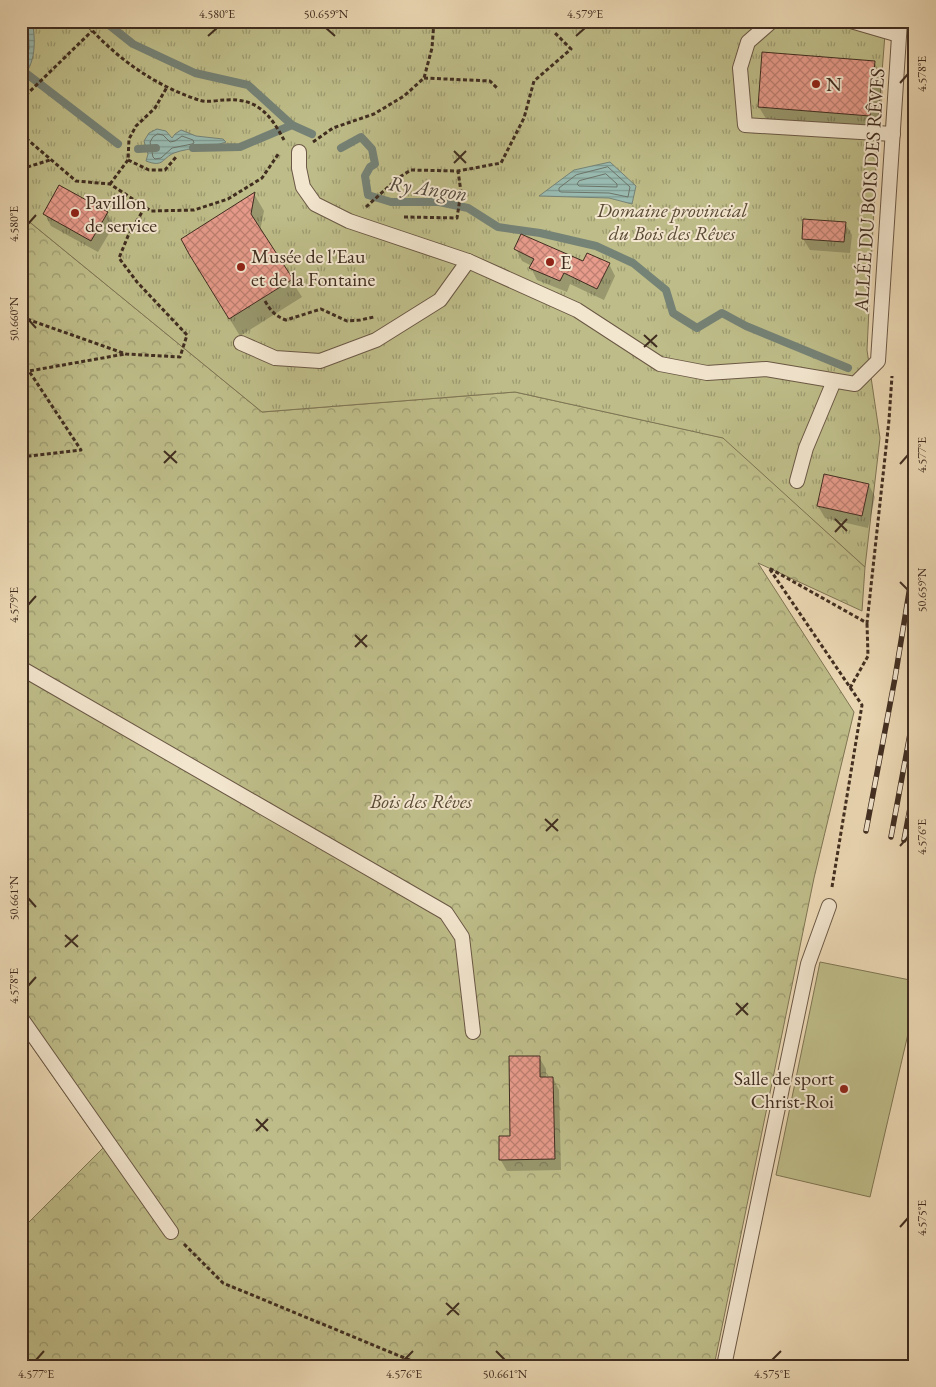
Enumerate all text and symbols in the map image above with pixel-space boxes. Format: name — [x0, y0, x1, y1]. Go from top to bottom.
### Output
text: 4.580°E — [199, 6, 235, 22]
text: 50.659°N — [304, 6, 349, 22]
text: 4.579°E — [567, 6, 603, 22]
text: 4.578°E — [914, 56, 930, 92]
street label: ALLÉE DU BOIS DES RÊVES — [847, 67, 890, 314]
place label: N — [826, 71, 842, 97]
marker: N — [810, 78, 822, 90]
water label: Ry Angon — [387, 169, 469, 207]
place label: Pavillon de service — [85, 189, 157, 238]
park label: Domaine provincial du Bois des Rêves — [596, 197, 748, 246]
text: 4.580°E — [6, 206, 22, 242]
marker: Pavillon de service — [69, 207, 81, 219]
place label: Musée de l'Eau et de la Fontaine — [251, 243, 376, 292]
place label: E — [560, 249, 571, 275]
marker: E — [544, 256, 556, 268]
marker: Musée de l'Eau et de la Fontaine — [235, 261, 247, 273]
text: 50.660°N — [6, 296, 22, 341]
text: 4.577°E — [914, 437, 930, 473]
text: 50.659°N — [914, 567, 930, 612]
text: 4.579°E — [6, 587, 22, 623]
park label: Bois des Rêves — [369, 788, 473, 814]
text: 4.576°E — [914, 819, 930, 855]
text: 50.661°N — [6, 875, 22, 920]
text: 4.578°E — [6, 968, 22, 1004]
place label: Salle de sport Christ-Roi — [734, 1065, 835, 1114]
marker: Salle de sport Christ-Roi — [838, 1083, 850, 1095]
text: 4.575°E — [914, 1200, 930, 1236]
text: 4.577°E — [18, 1366, 54, 1382]
text: 4.576°E — [386, 1366, 422, 1382]
text: 50.661°N — [483, 1366, 528, 1382]
text: 4.575°E — [754, 1366, 790, 1382]

